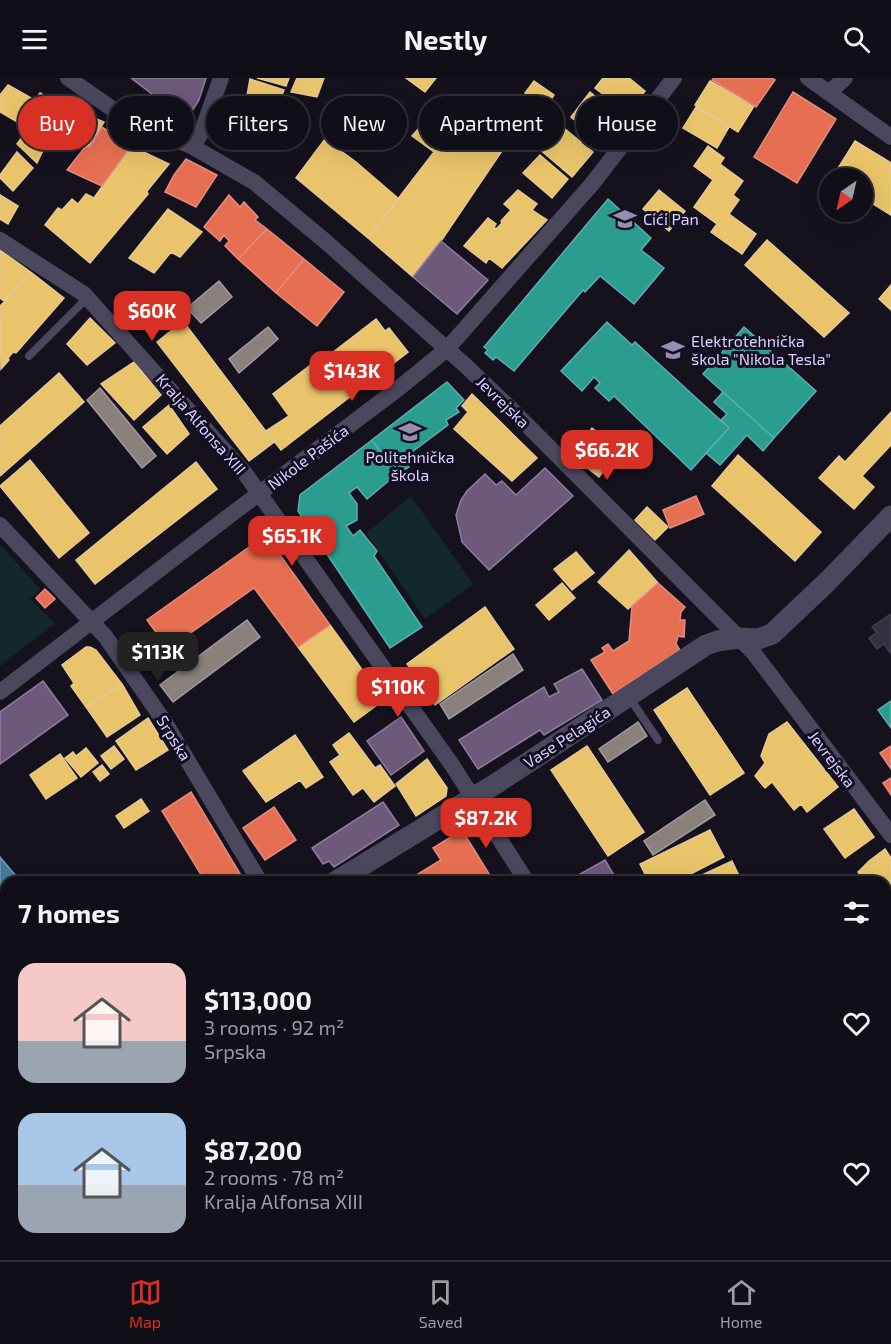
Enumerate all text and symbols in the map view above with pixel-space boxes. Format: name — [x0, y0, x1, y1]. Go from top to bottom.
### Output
icon: menu — [18, 23, 51, 56]
text: Nestly — [404, 23, 487, 55]
icon: search — [840, 23, 873, 56]
chip: Buy — [18, 96, 96, 150]
chip: Rent — [108, 96, 194, 150]
chip: Filters — [206, 96, 309, 150]
chip: New — [321, 96, 407, 150]
chip: Apartment — [419, 96, 564, 150]
chip: House — [576, 96, 678, 150]
north arrow — [819, 168, 873, 222]
map controls — [819, 168, 873, 222]
school or university icon: Cići Pan — [612, 206, 638, 232]
place label: Cići Pan — [643, 209, 699, 228]
pin: $60K — [116, 291, 188, 342]
text: $60K — [128, 298, 176, 322]
place label: Elektrotehnička škola "Nikola Tesla" — [691, 331, 831, 368]
school or university icon: Elektrotehnička škola "Nikola Tesla" — [660, 337, 686, 363]
pin: $143K — [310, 351, 394, 402]
text: $143K — [324, 358, 381, 382]
street label: Kralja Alfonsa XIII — [152, 369, 250, 479]
street label: Jevrejska — [472, 372, 534, 432]
school or university icon: Politehnička škola — [397, 419, 423, 445]
street label: Nikole Pašića — [264, 420, 352, 493]
pin: $66.2K — [558, 430, 656, 481]
text: $66.2K — [575, 437, 639, 461]
place label: Politehnička škola — [365, 447, 455, 484]
pin: $65.1K — [243, 516, 341, 567]
text: $65.1K — [262, 523, 322, 547]
pin: $113K — [116, 632, 200, 683]
text: $113K — [132, 639, 184, 663]
pin: $110K — [356, 667, 440, 718]
text: $110K — [371, 674, 425, 698]
street label: Vase Pelagića — [520, 702, 614, 772]
street label: Srpska — [153, 712, 196, 764]
street label: Jevrejska — [804, 726, 860, 792]
pin: $87.2K — [437, 798, 535, 849]
text: $87.2K — [455, 805, 517, 829]
icon: filters — [840, 896, 873, 929]
text: 7 homes — [18, 897, 120, 928]
text: $113,000 — [204, 984, 312, 1015]
icon: home — [66, 987, 138, 1059]
icon: heart — [840, 1007, 873, 1040]
text: 3 rooms · 92 m² — [204, 1015, 344, 1039]
text: Srpska — [204, 1039, 266, 1063]
text: $87,200 — [204, 1134, 302, 1165]
icon: home — [66, 1137, 138, 1209]
icon: heart — [840, 1157, 873, 1190]
text: 2 rooms · 78 m² — [204, 1165, 344, 1189]
text: Kralja Alfonsa XIII — [204, 1189, 363, 1213]
tab: Map — [129, 1276, 162, 1331]
tab: Saved — [419, 1276, 463, 1331]
tab: Home — [720, 1276, 762, 1331]

